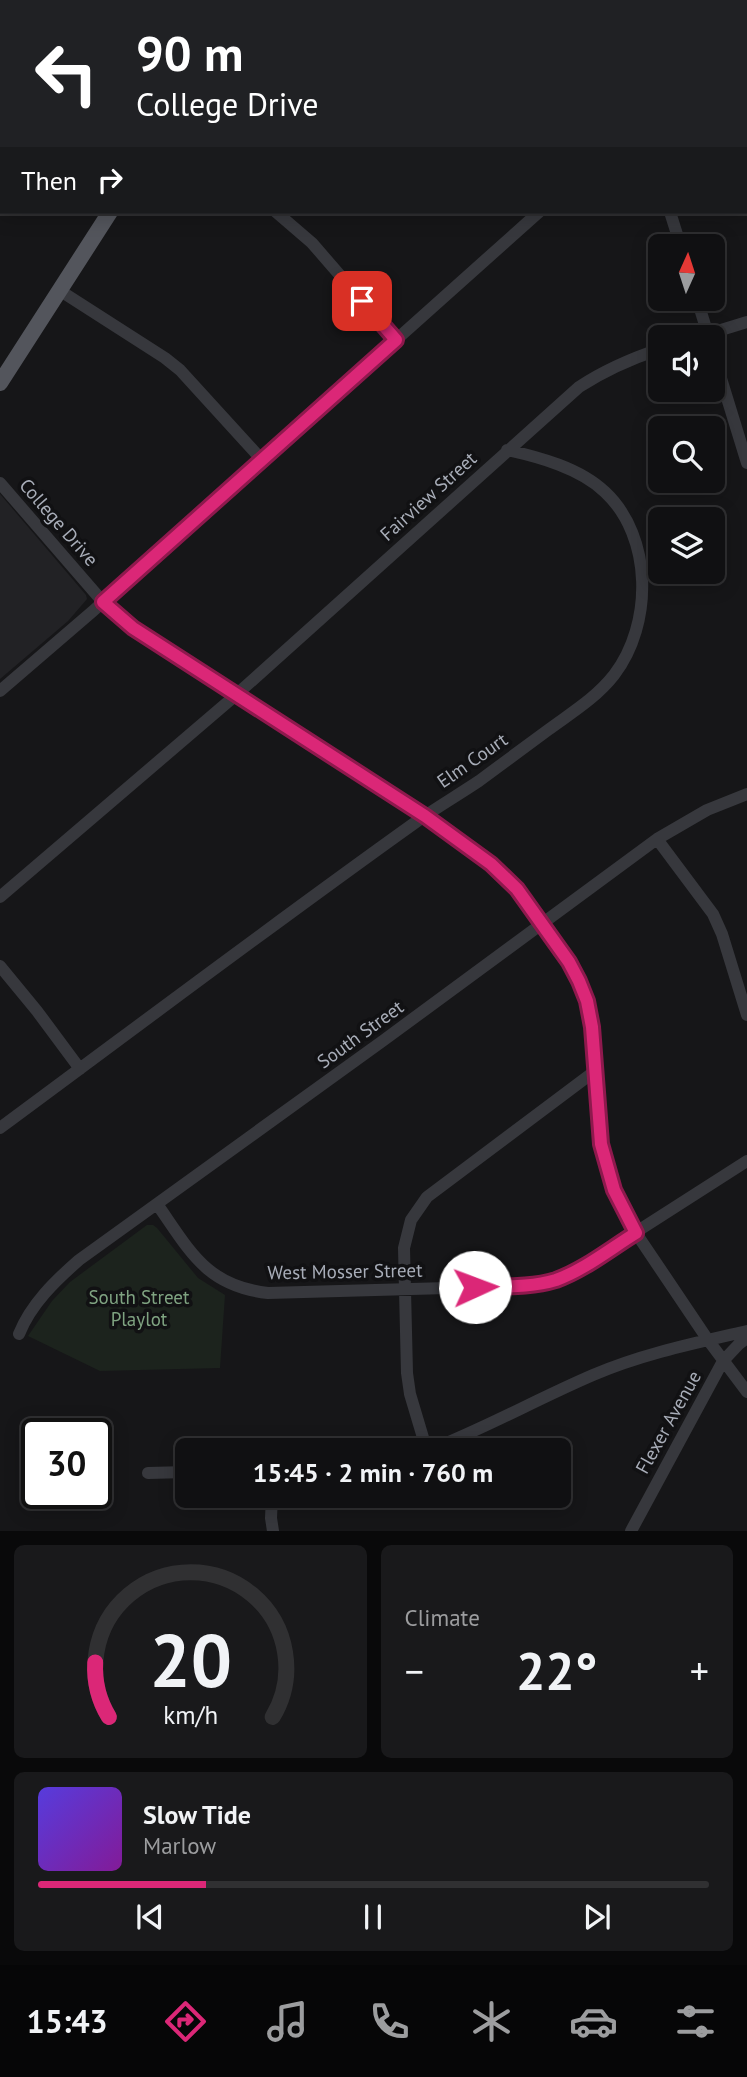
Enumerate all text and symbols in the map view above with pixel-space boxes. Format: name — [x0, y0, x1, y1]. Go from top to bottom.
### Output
text: 90 m — [136, 21, 243, 85]
icon: left — [21, 28, 112, 119]
text: College Drive — [136, 83, 319, 125]
icon: right — [91, 161, 129, 199]
text: Then — [21, 164, 77, 197]
north arrow — [648, 234, 724, 312]
map controls — [648, 234, 725, 584]
pin — [332, 271, 392, 331]
icon: arrive — [343, 282, 381, 320]
button: sound — [648, 325, 725, 402]
button: search — [648, 416, 725, 493]
street label: Fairview Street — [375, 446, 482, 546]
street label: College Drive — [14, 473, 104, 571]
button: layers — [648, 507, 725, 584]
street label: Elm Court — [432, 727, 512, 793]
street label: South Street — [312, 994, 408, 1073]
position arrow — [438, 1250, 512, 1324]
street label: West Mosser Street — [267, 1258, 423, 1284]
park label: South Street Playlot — [89, 1285, 190, 1331]
street label: Flexer Avenue — [630, 1366, 706, 1478]
speed limit sign: 30 — [21, 1418, 112, 1509]
text: 15:45 · 2 min · 760 m — [253, 1456, 493, 1489]
text: Climate — [405, 1603, 480, 1632]
text: 20 — [149, 1614, 232, 1708]
text: 22° — [516, 1637, 598, 1704]
text: − — [405, 1646, 424, 1695]
text: + — [690, 1646, 709, 1695]
text: km/h — [163, 1699, 218, 1731]
text: Slow Tide — [143, 1798, 251, 1831]
text: Marlow — [143, 1831, 216, 1860]
icon: previous — [131, 1898, 169, 1936]
icon: pause — [354, 1898, 392, 1936]
icon: next — [578, 1898, 616, 1936]
icon: directions — [161, 1997, 210, 2046]
icon: music — [263, 1997, 312, 2046]
icon: phone — [365, 1997, 414, 2046]
icon: climate — [467, 1997, 516, 2046]
icon: car — [569, 1997, 618, 2046]
icon: filters — [671, 1997, 720, 2046]
text: 15:43 — [27, 2000, 108, 2042]

